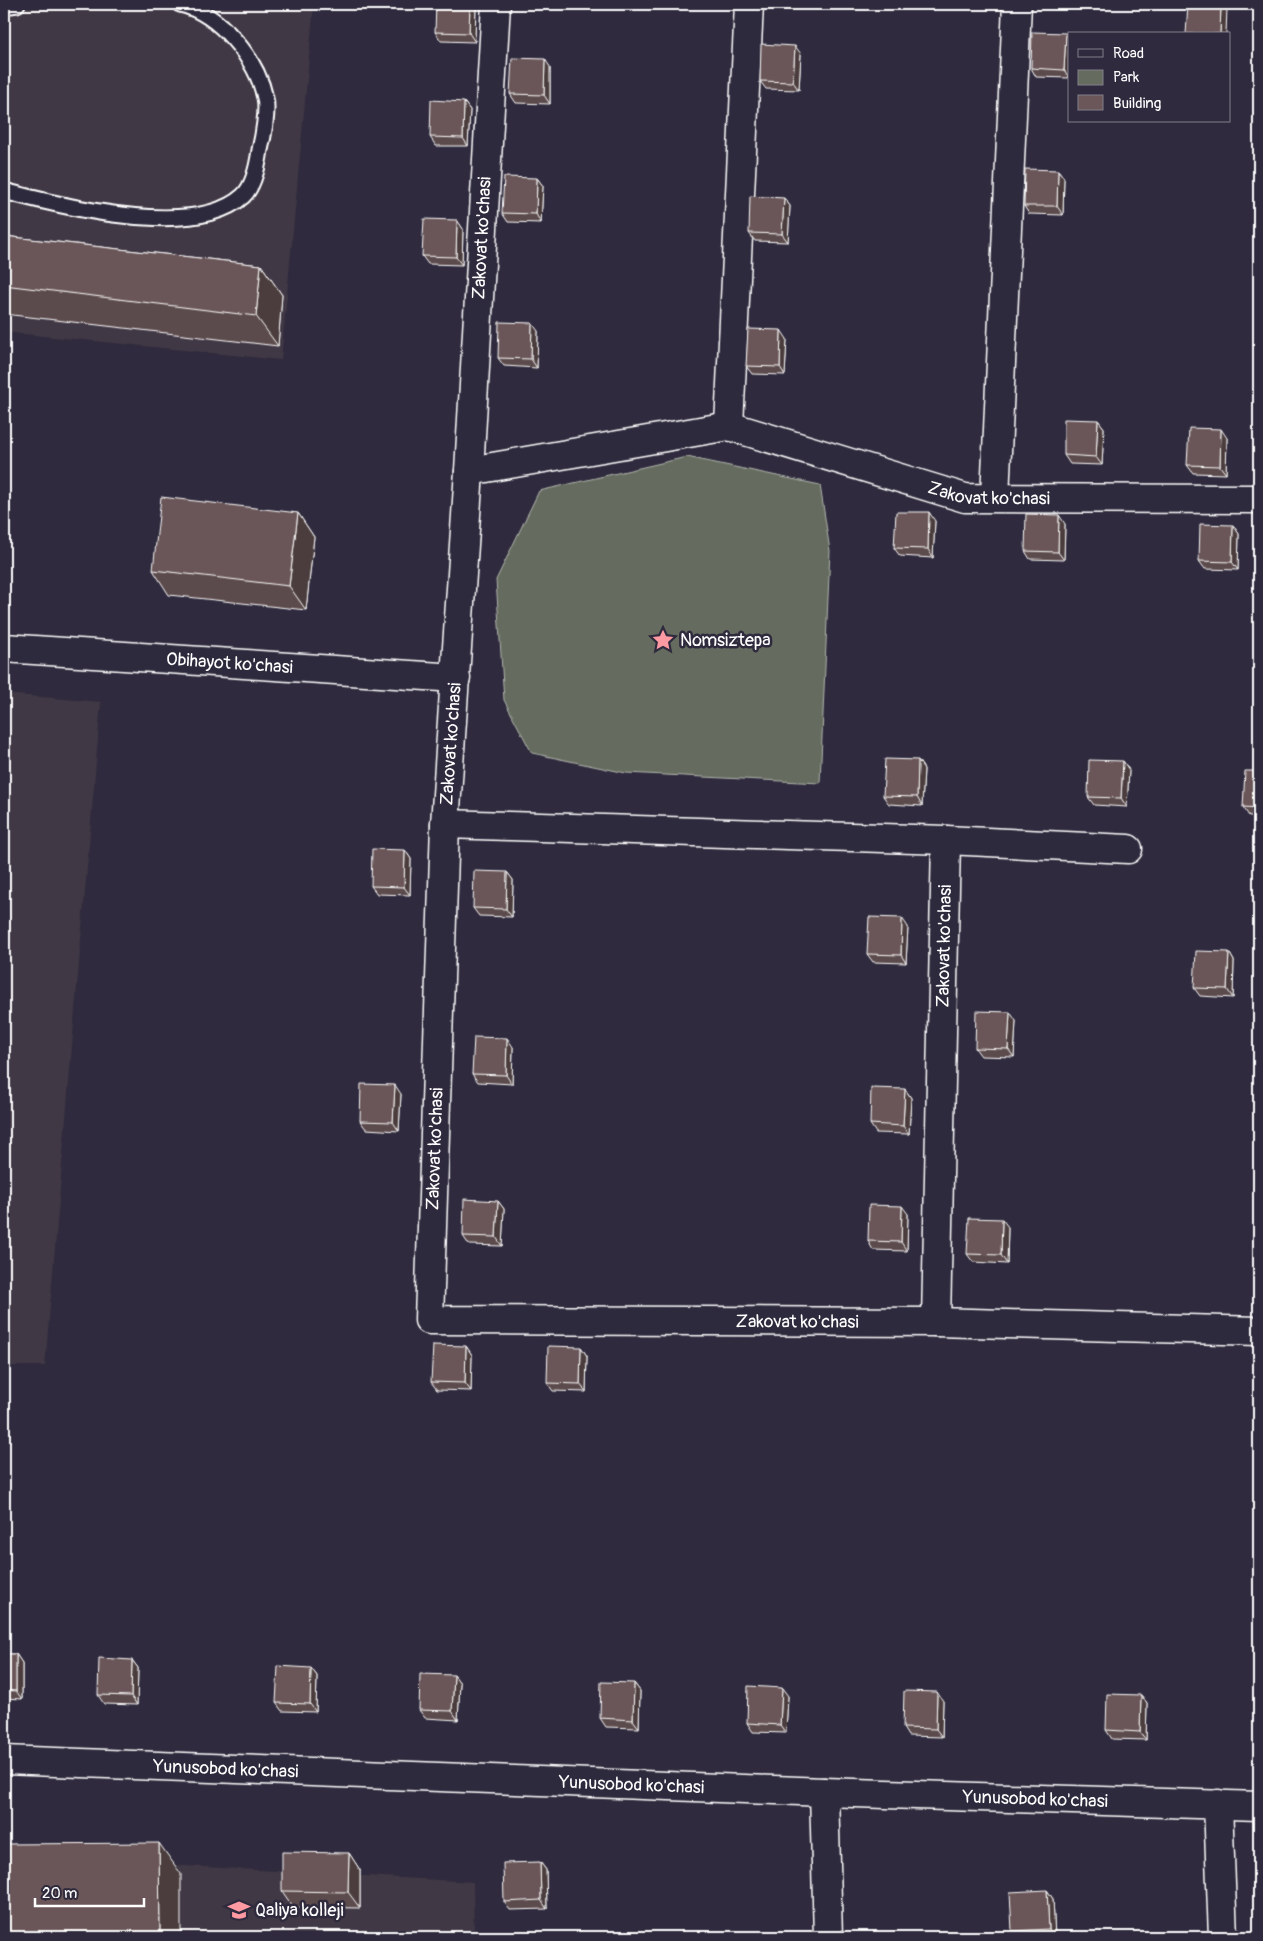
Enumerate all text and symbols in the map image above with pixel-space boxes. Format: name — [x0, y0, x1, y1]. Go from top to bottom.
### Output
legend — [1068, 32, 1230, 122]
text: Road — [1113, 44, 1144, 63]
text: Park — [1113, 68, 1140, 87]
text: Building — [1113, 94, 1161, 113]
street label: Zakovat ko'chasi — [467, 176, 497, 300]
street label: Zakovat ko'chasi — [925, 476, 1050, 510]
place icon: Nomsiztepa — [650, 627, 676, 653]
place label: Nomsiztepa — [680, 629, 771, 652]
street label: Obihayot ko'chasi — [165, 647, 294, 679]
street label: Zakovat ko'chasi — [435, 682, 467, 806]
street label: Zakovat ko'chasi — [931, 884, 957, 1008]
street label: Zakovat ko'chasi — [421, 1087, 449, 1211]
street label: Zakovat ko'chasi — [736, 1310, 859, 1333]
street label: Yunusobod ko'chasi — [152, 1754, 299, 1783]
street label: Yunusobod ko'chasi — [558, 1770, 705, 1799]
street label: Yunusobod ko'chasi — [961, 1785, 1108, 1813]
scale bar — [35, 1876, 144, 1908]
text: 20 m — [42, 1884, 77, 1903]
school or university icon: Qaliya kolleji — [226, 1897, 252, 1923]
place label: Qaliya kolleji — [255, 1899, 344, 1922]

